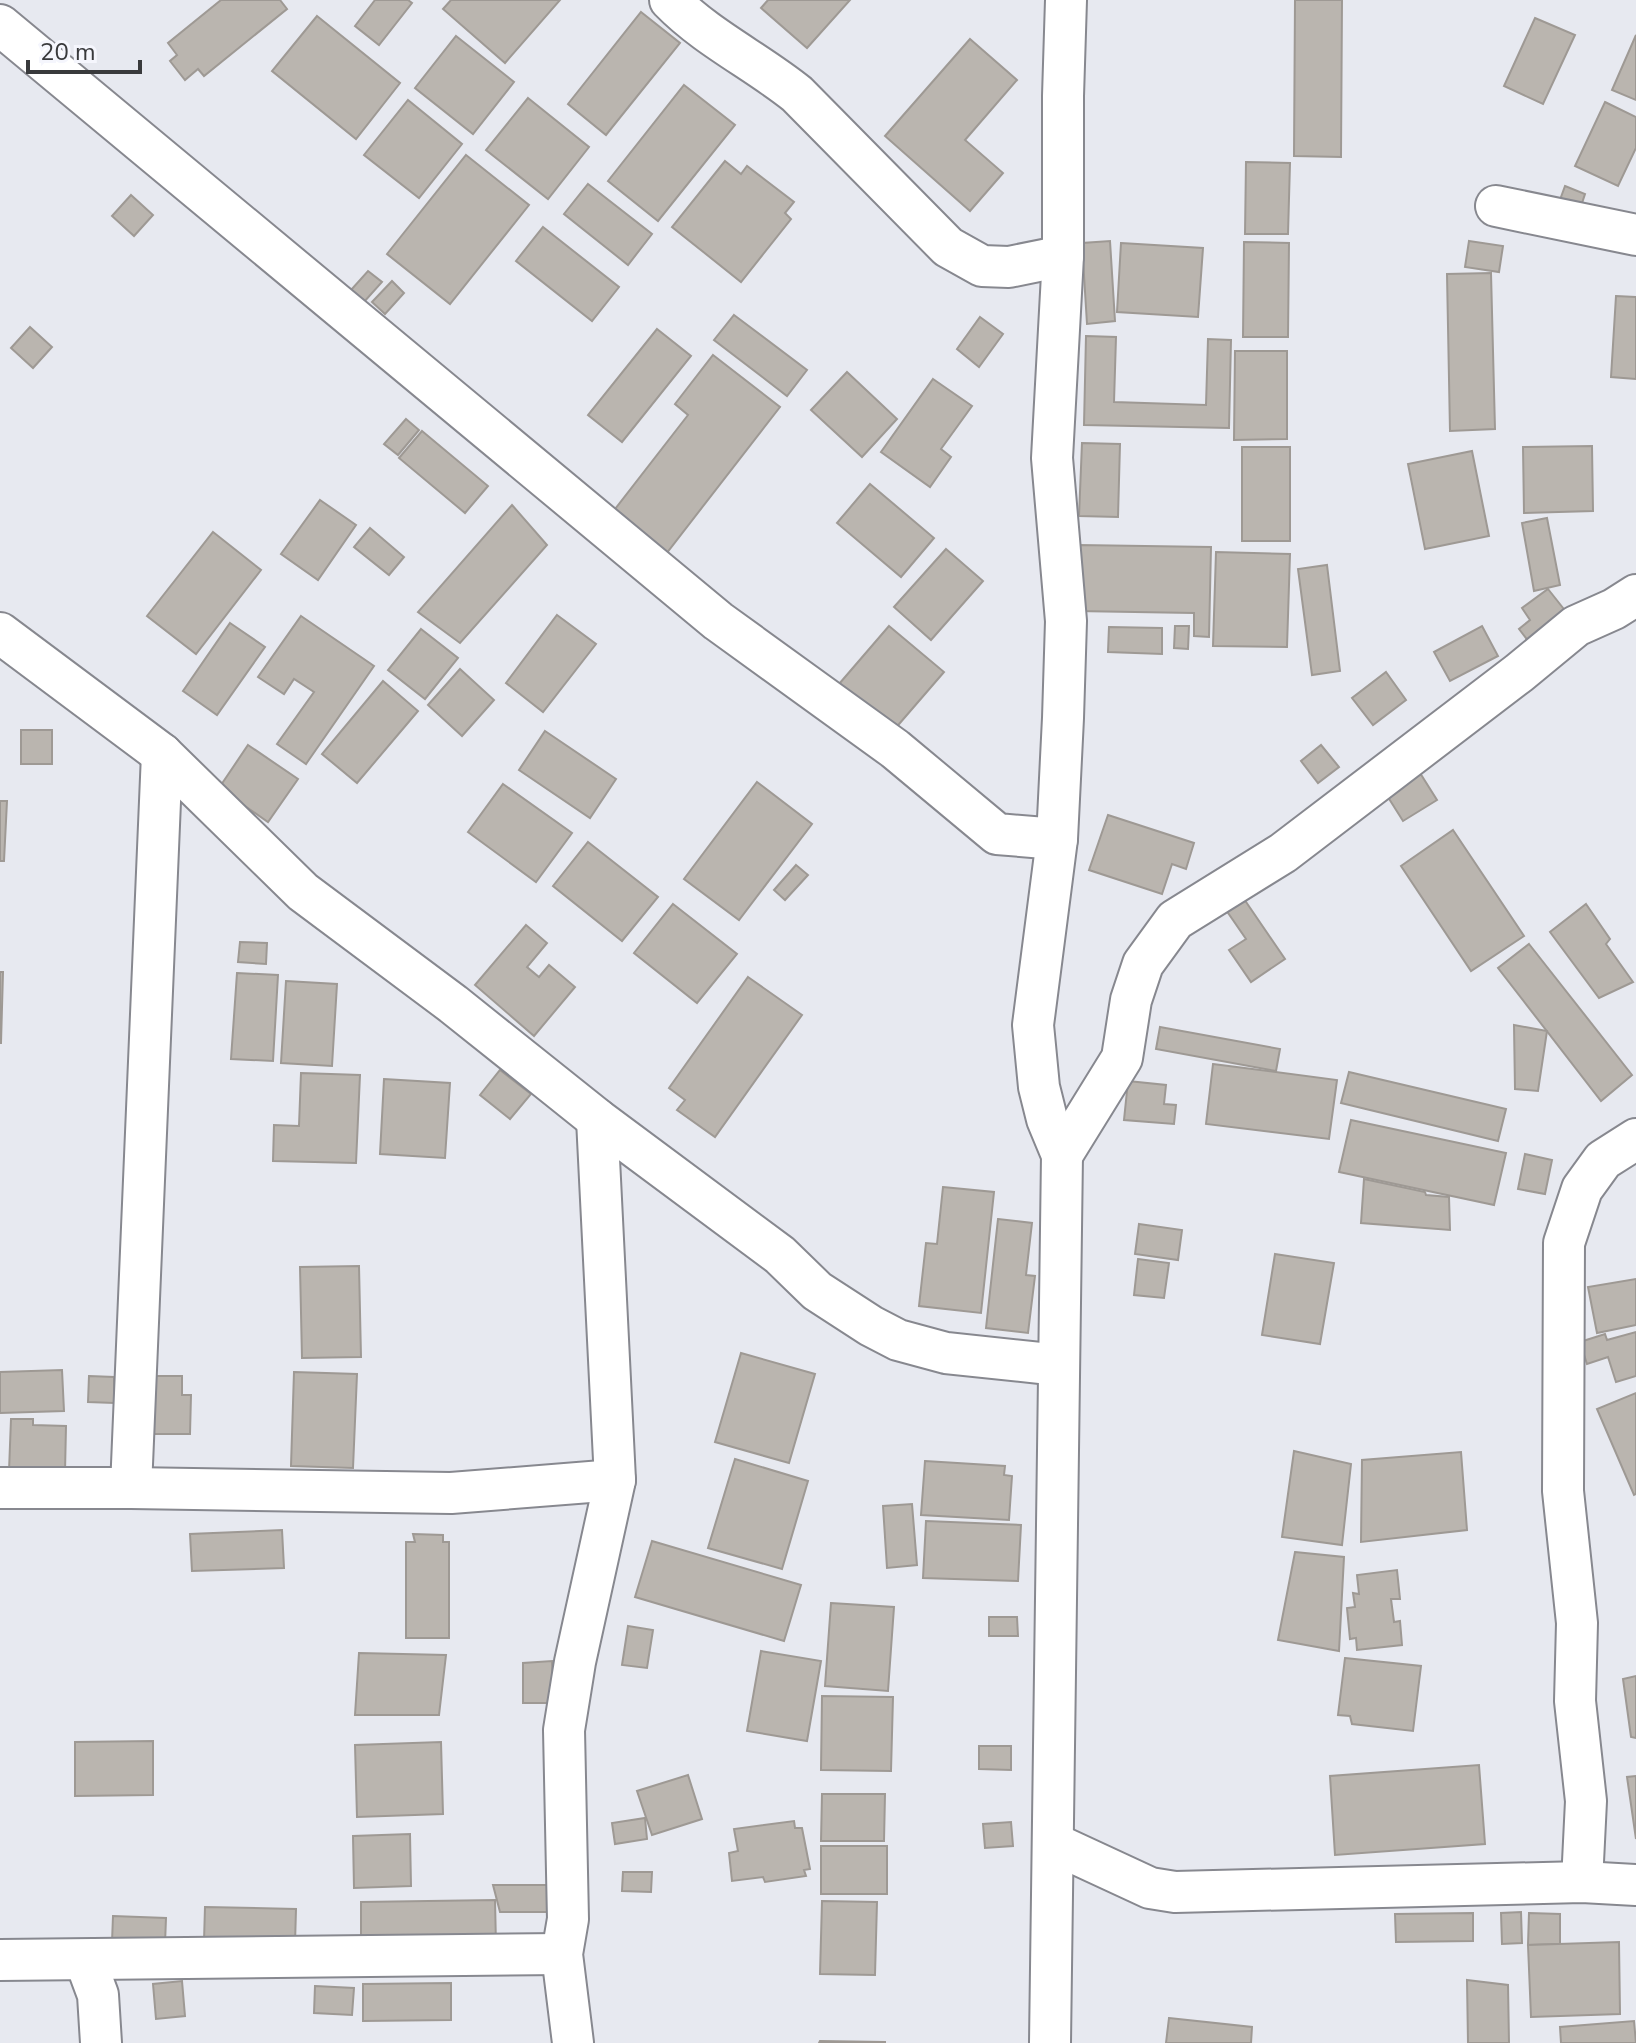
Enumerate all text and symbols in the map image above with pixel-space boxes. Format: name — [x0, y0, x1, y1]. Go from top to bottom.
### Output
scale bar — [28, 24, 140, 74]
text: 20 m — [40, 36, 96, 68]

